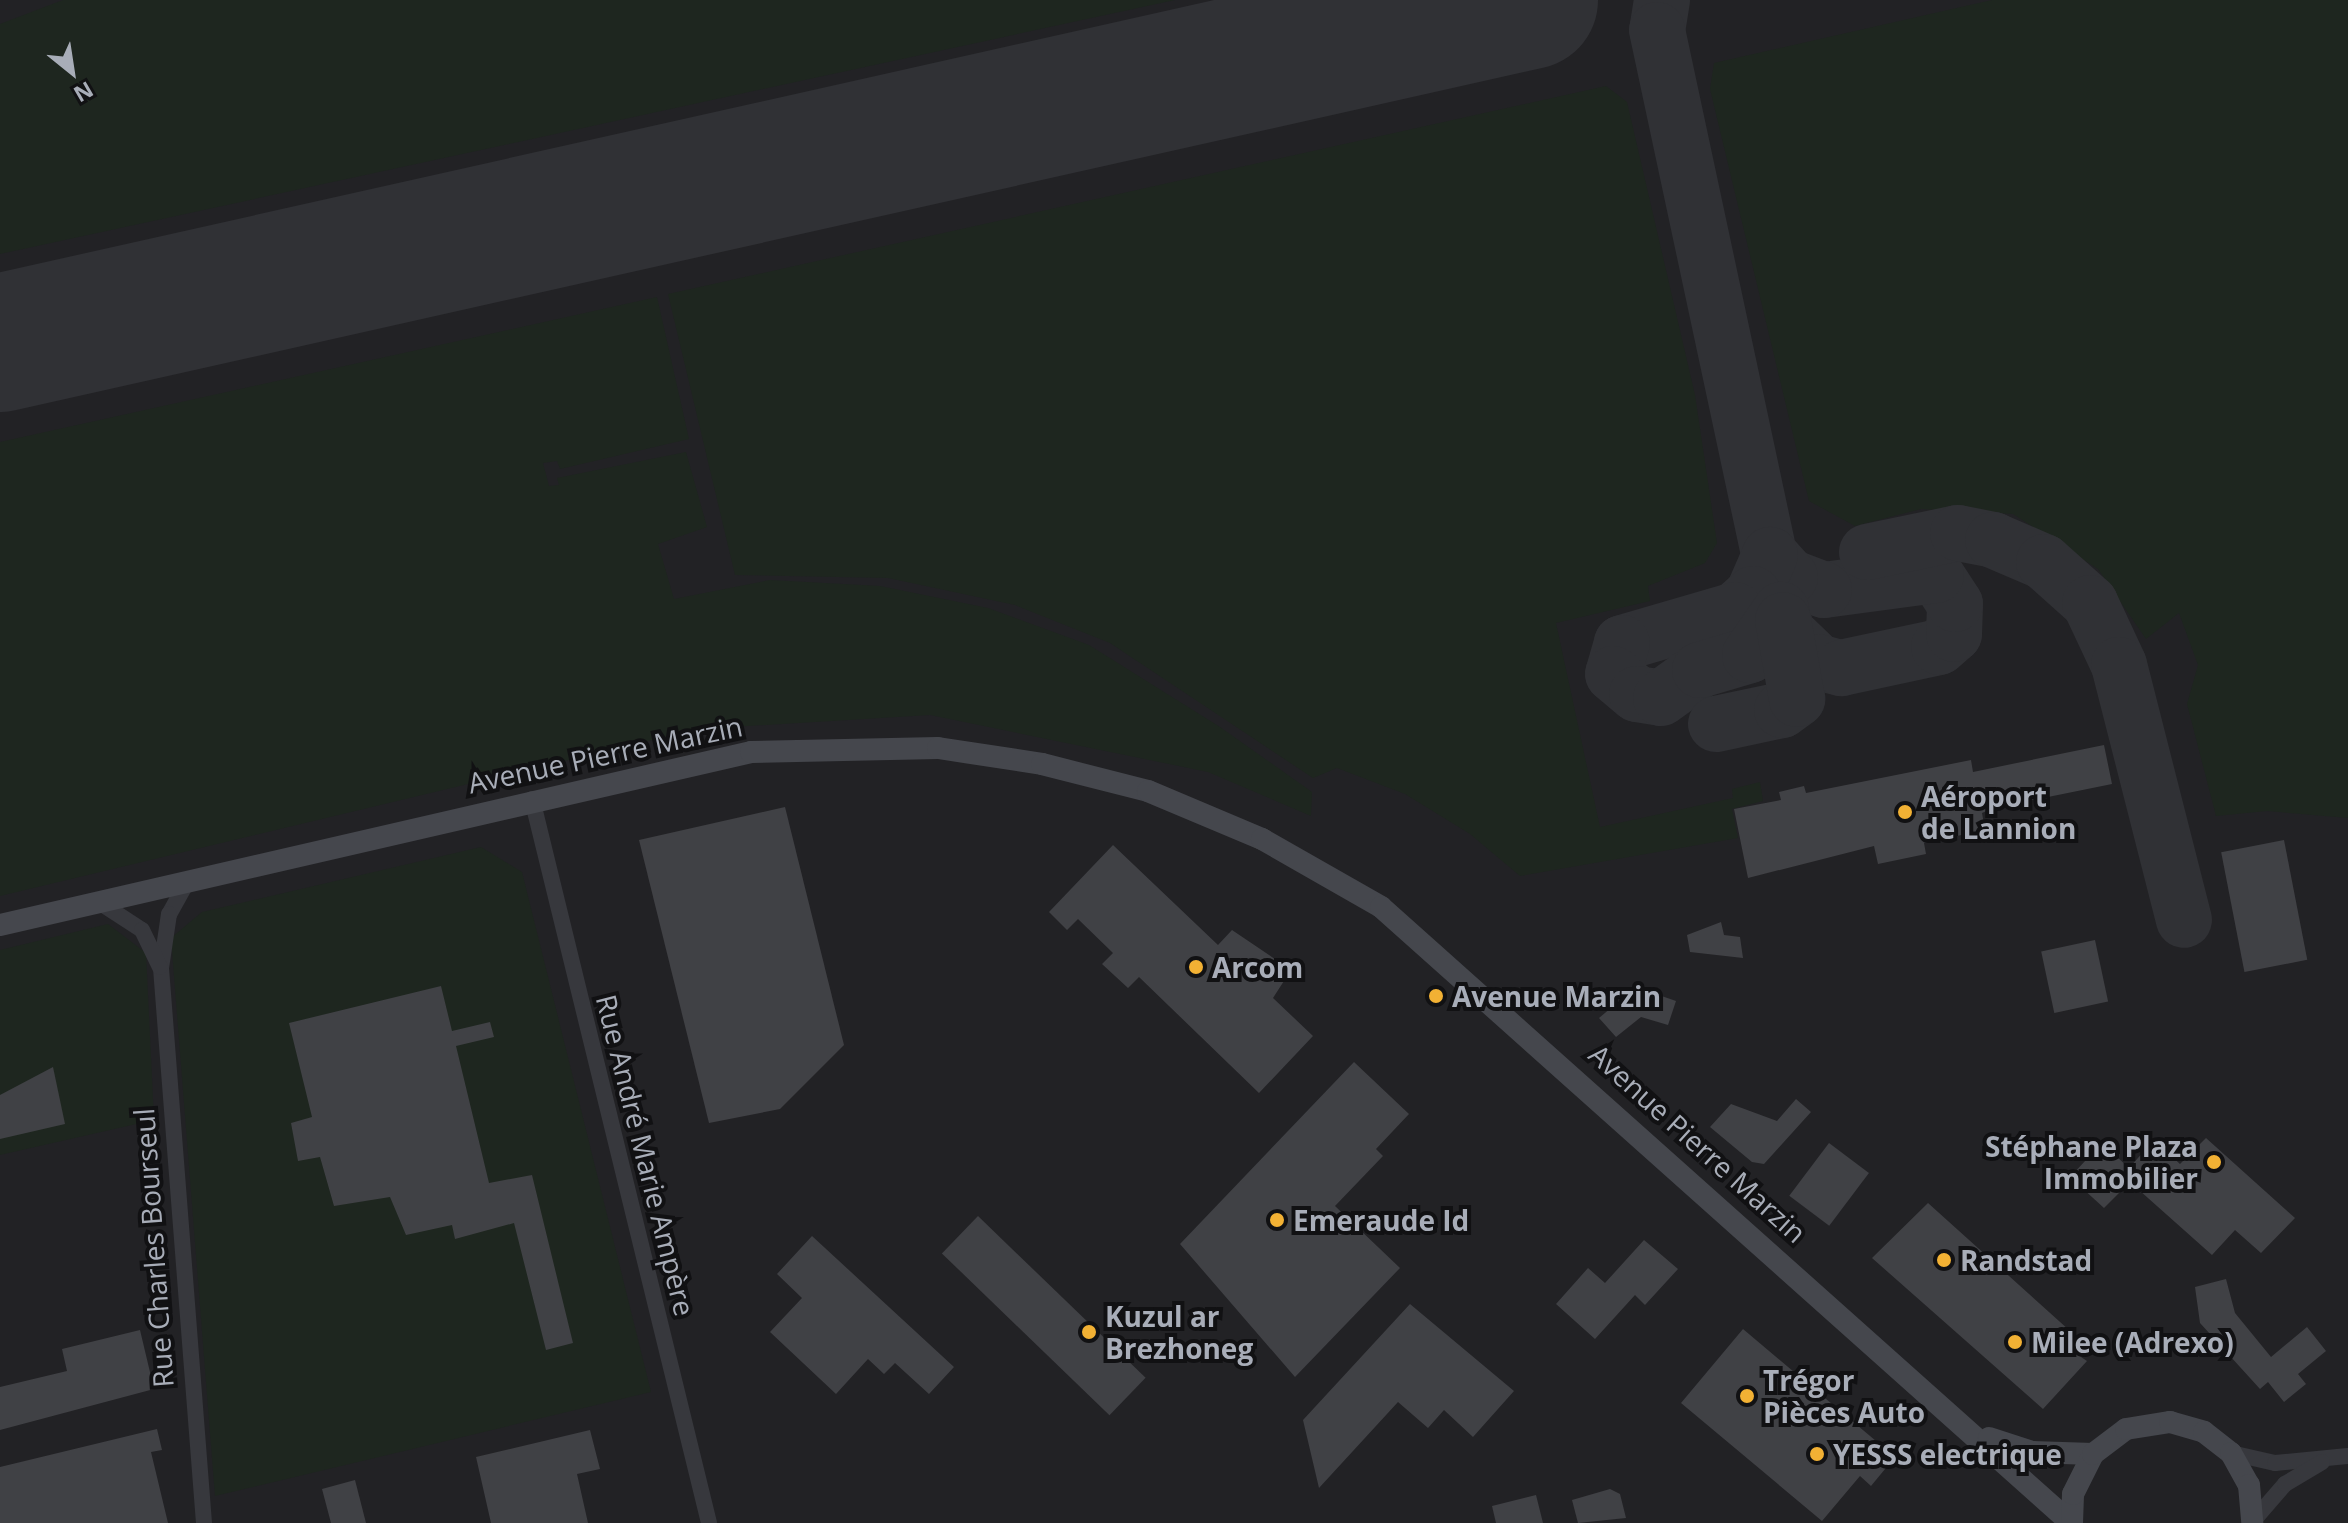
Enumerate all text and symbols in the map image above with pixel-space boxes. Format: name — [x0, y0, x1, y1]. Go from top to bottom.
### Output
north arrow — [32, 32, 112, 112]
text: N — [69, 75, 99, 110]
street label: Avenue Pierre Marzin — [465, 708, 745, 800]
place label: Aéroport de Lannion — [1921, 779, 2076, 845]
marker: Aéroport de Lannion — [1896, 803, 1914, 821]
place label: Arcom — [1212, 950, 1303, 984]
marker: Arcom — [1187, 958, 1205, 976]
place label: Avenue Marzin — [1452, 979, 1661, 1013]
marker: Avenue Marzin — [1427, 987, 1445, 1005]
street label: Rue André Marie Ampère — [590, 991, 702, 1319]
street label: Avenue Pierre Marzin — [1583, 1037, 1813, 1249]
street label: Rue Charles Bourseul — [126, 1107, 180, 1389]
place label: Stéphane Plaza Immobilier — [1985, 1129, 2198, 1195]
marker: Stéphane Plaza Immobilier — [2205, 1153, 2223, 1171]
place label: Emeraude Id — [1293, 1203, 1469, 1237]
marker: Emeraude Id — [1268, 1211, 1286, 1229]
place label: Randstad — [1960, 1243, 2092, 1277]
marker: Randstad — [1935, 1251, 1953, 1269]
place label: Kuzul ar Brezhoneg — [1105, 1299, 1253, 1365]
marker: Kuzul ar Brezhoneg — [1080, 1323, 1098, 1341]
place label: Milee (Adrexo) — [2031, 1325, 2234, 1359]
marker: Milee (Adrexo) — [2006, 1333, 2024, 1351]
place label: Trégor Pièces Auto — [1763, 1363, 1925, 1429]
marker: Trégor Pièces Auto — [1738, 1387, 1756, 1405]
place label: YESSS electrique — [1833, 1437, 2062, 1471]
marker: YESSS electrique — [1808, 1445, 1826, 1463]

